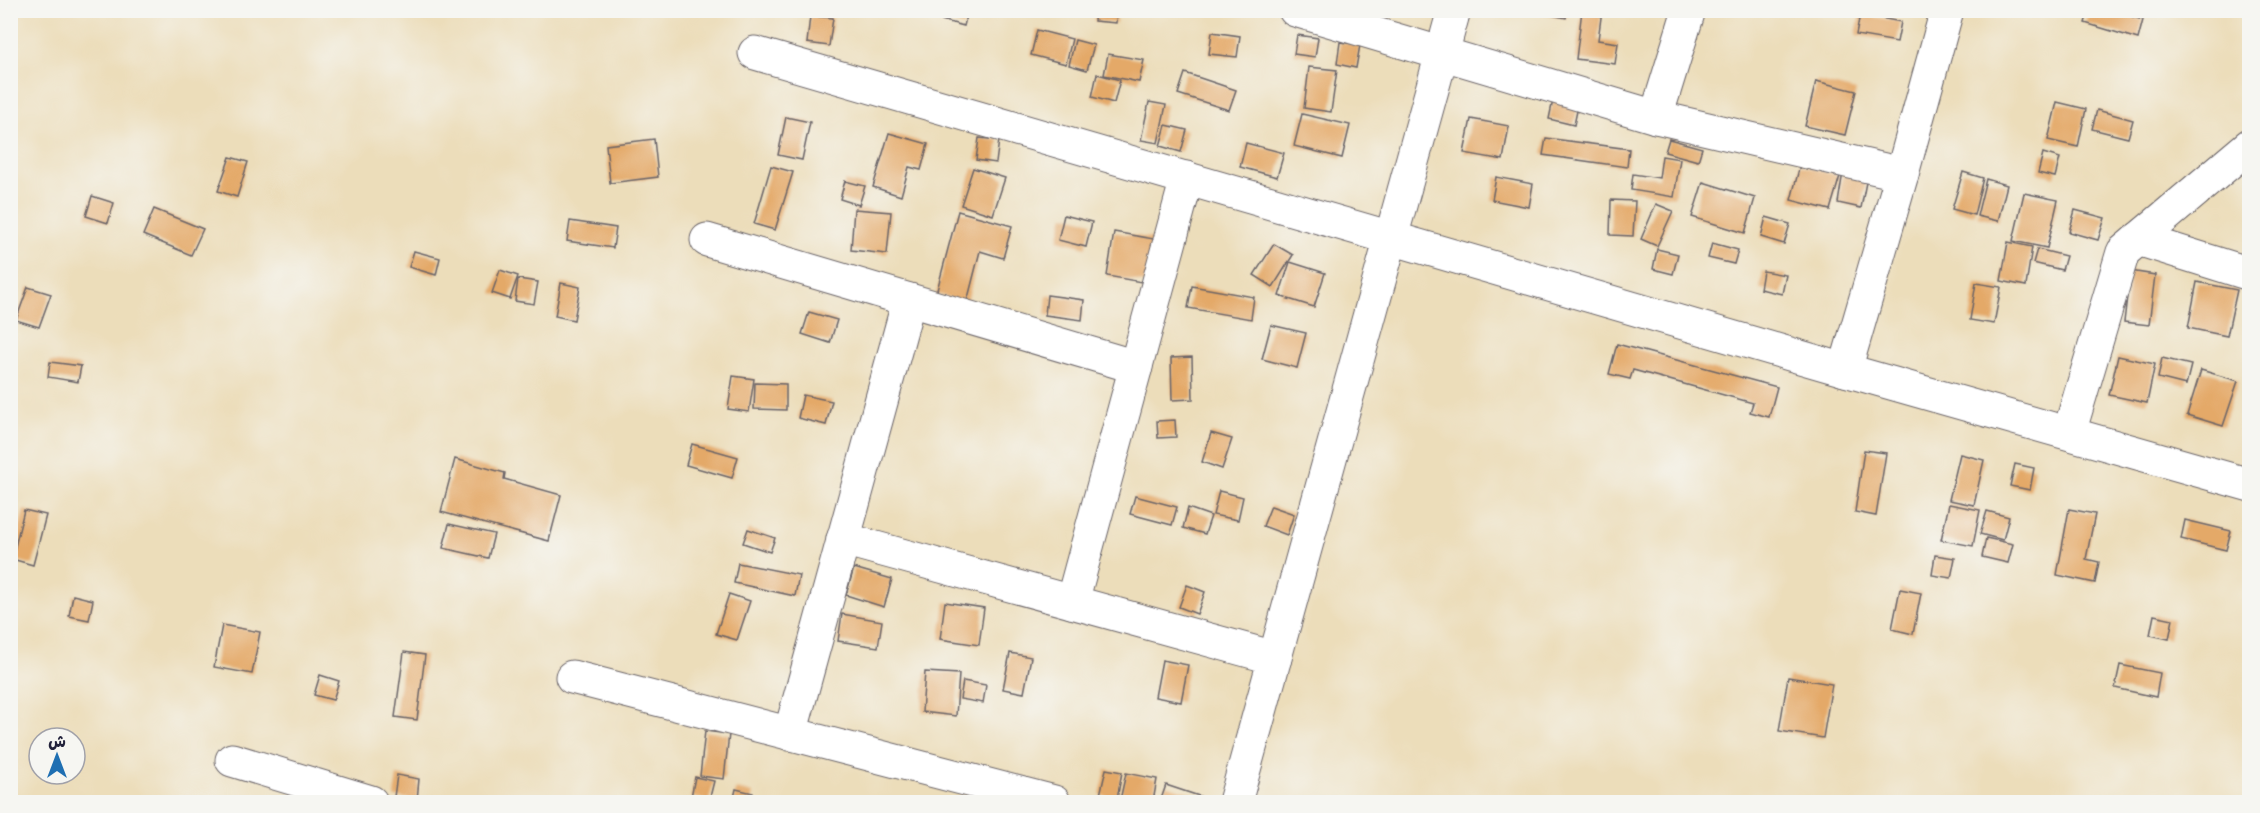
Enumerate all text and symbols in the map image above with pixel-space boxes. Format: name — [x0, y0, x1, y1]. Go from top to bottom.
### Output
north arrow — [27, 726, 87, 786]
text: ش — [48, 732, 66, 752]

